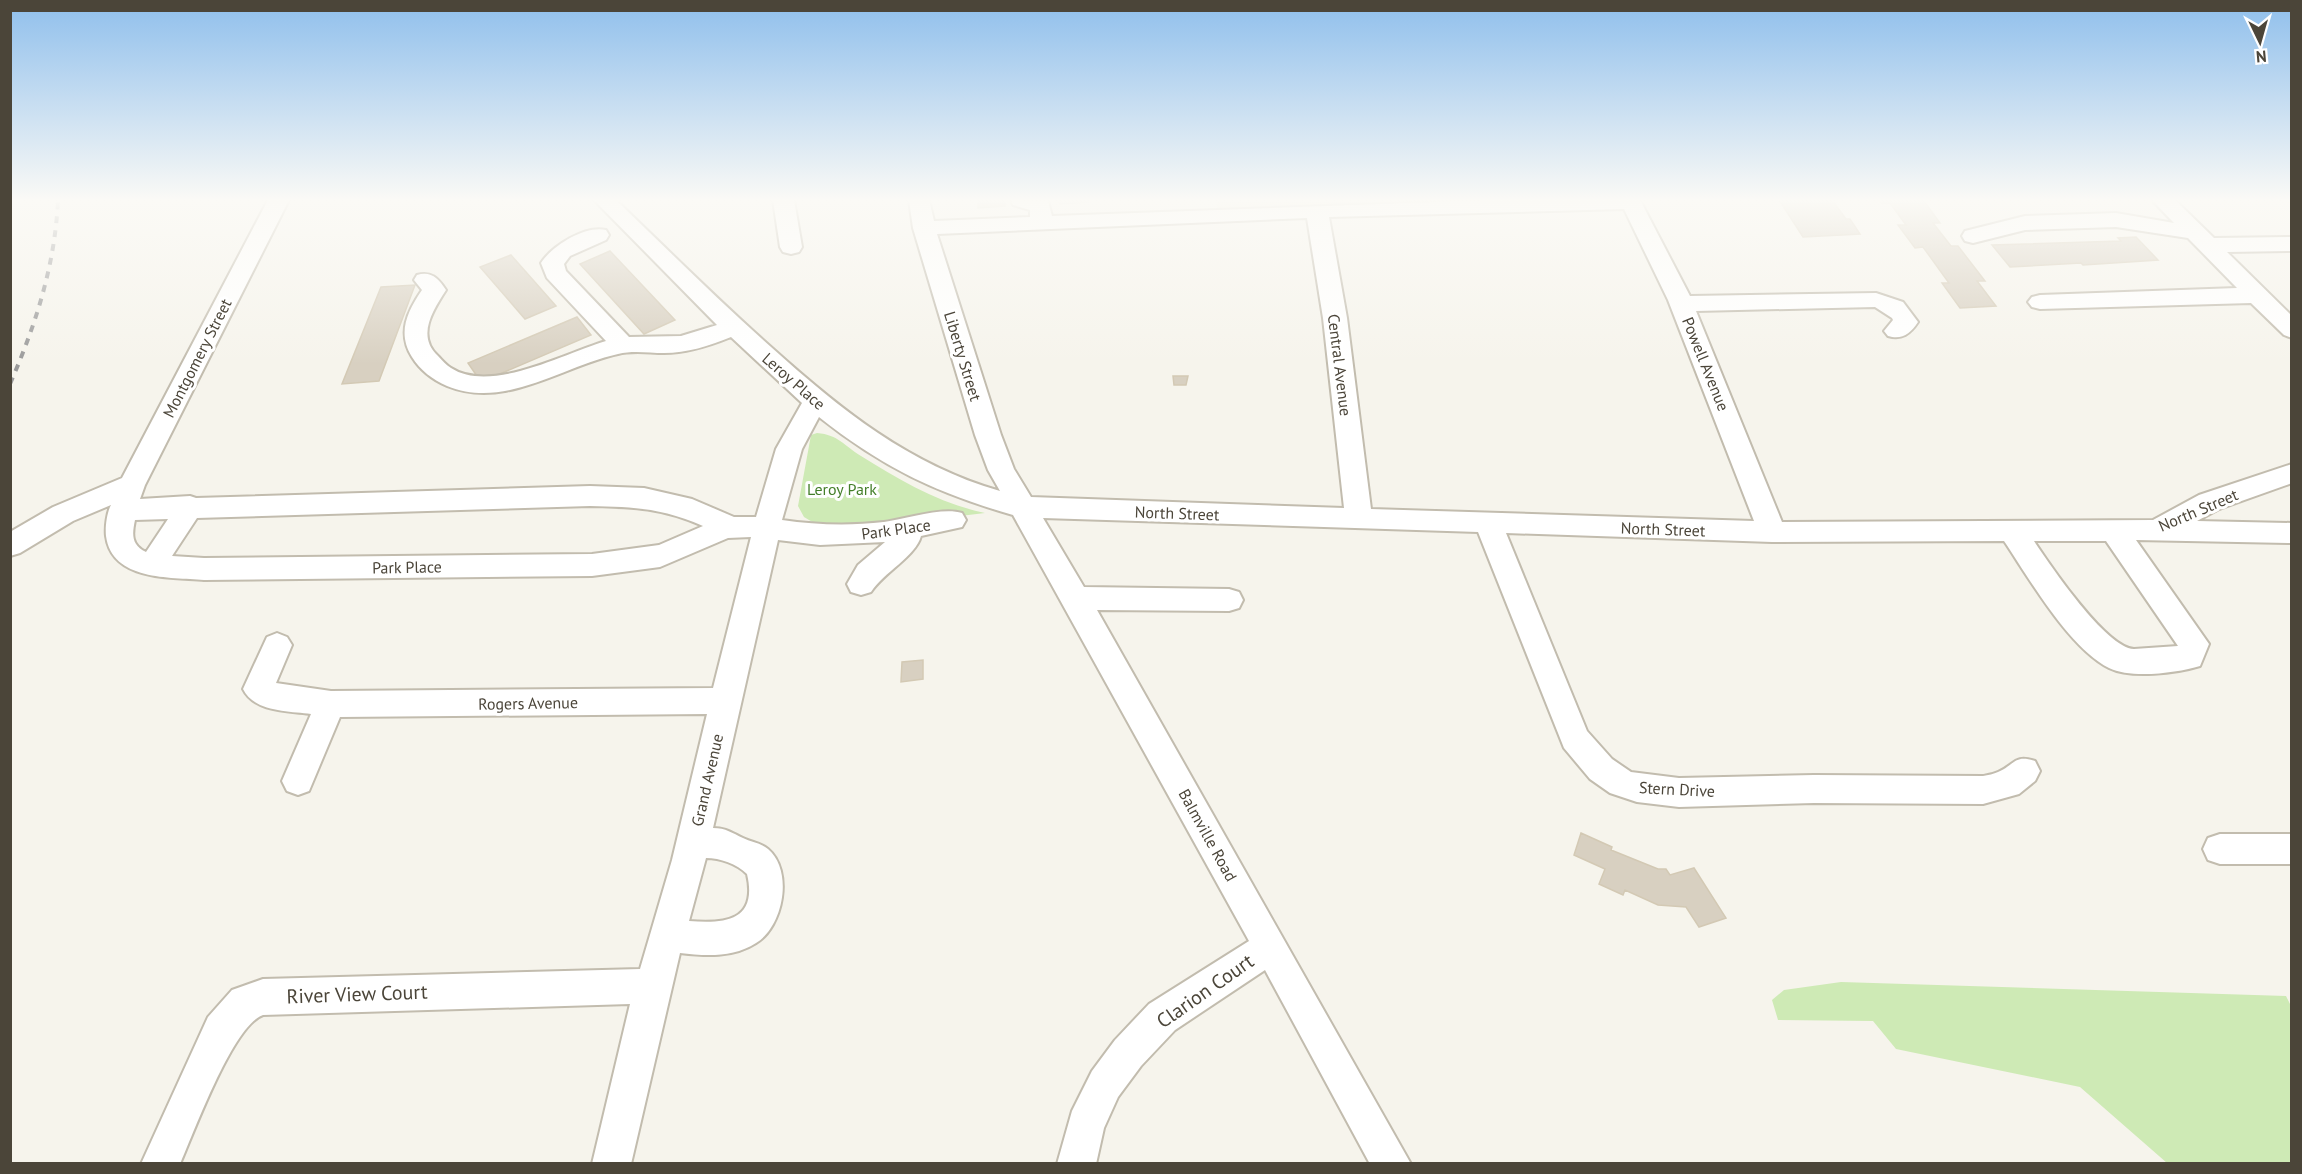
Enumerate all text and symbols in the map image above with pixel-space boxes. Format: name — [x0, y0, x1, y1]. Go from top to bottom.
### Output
north arrow — [2230, 12, 2290, 72]
text: N — [2255, 47, 2267, 67]
street label: Montgomery Street — [158, 295, 236, 421]
street label: Liberty Street — [940, 309, 986, 404]
street label: Central Avenue — [1324, 313, 1356, 417]
street label: Powell Avenue — [1678, 314, 1734, 414]
street label: Leroy Place — [758, 348, 830, 414]
park label: Leroy Park — [807, 479, 877, 499]
street label: North Street — [2155, 484, 2241, 536]
street label: North Street — [1134, 502, 1220, 524]
street label: Park Place — [860, 514, 932, 544]
street label: North Street — [1620, 518, 1706, 540]
street label: Park Place — [372, 556, 442, 578]
street label: Rogers Avenue — [478, 692, 578, 714]
street label: Grand Avenue — [687, 732, 727, 828]
street label: Stern Drive — [1638, 777, 1716, 801]
street label: Balmville Road — [1174, 785, 1242, 885]
street label: Clarion Court — [1151, 948, 1259, 1034]
street label: River View Court — [286, 979, 428, 1009]

